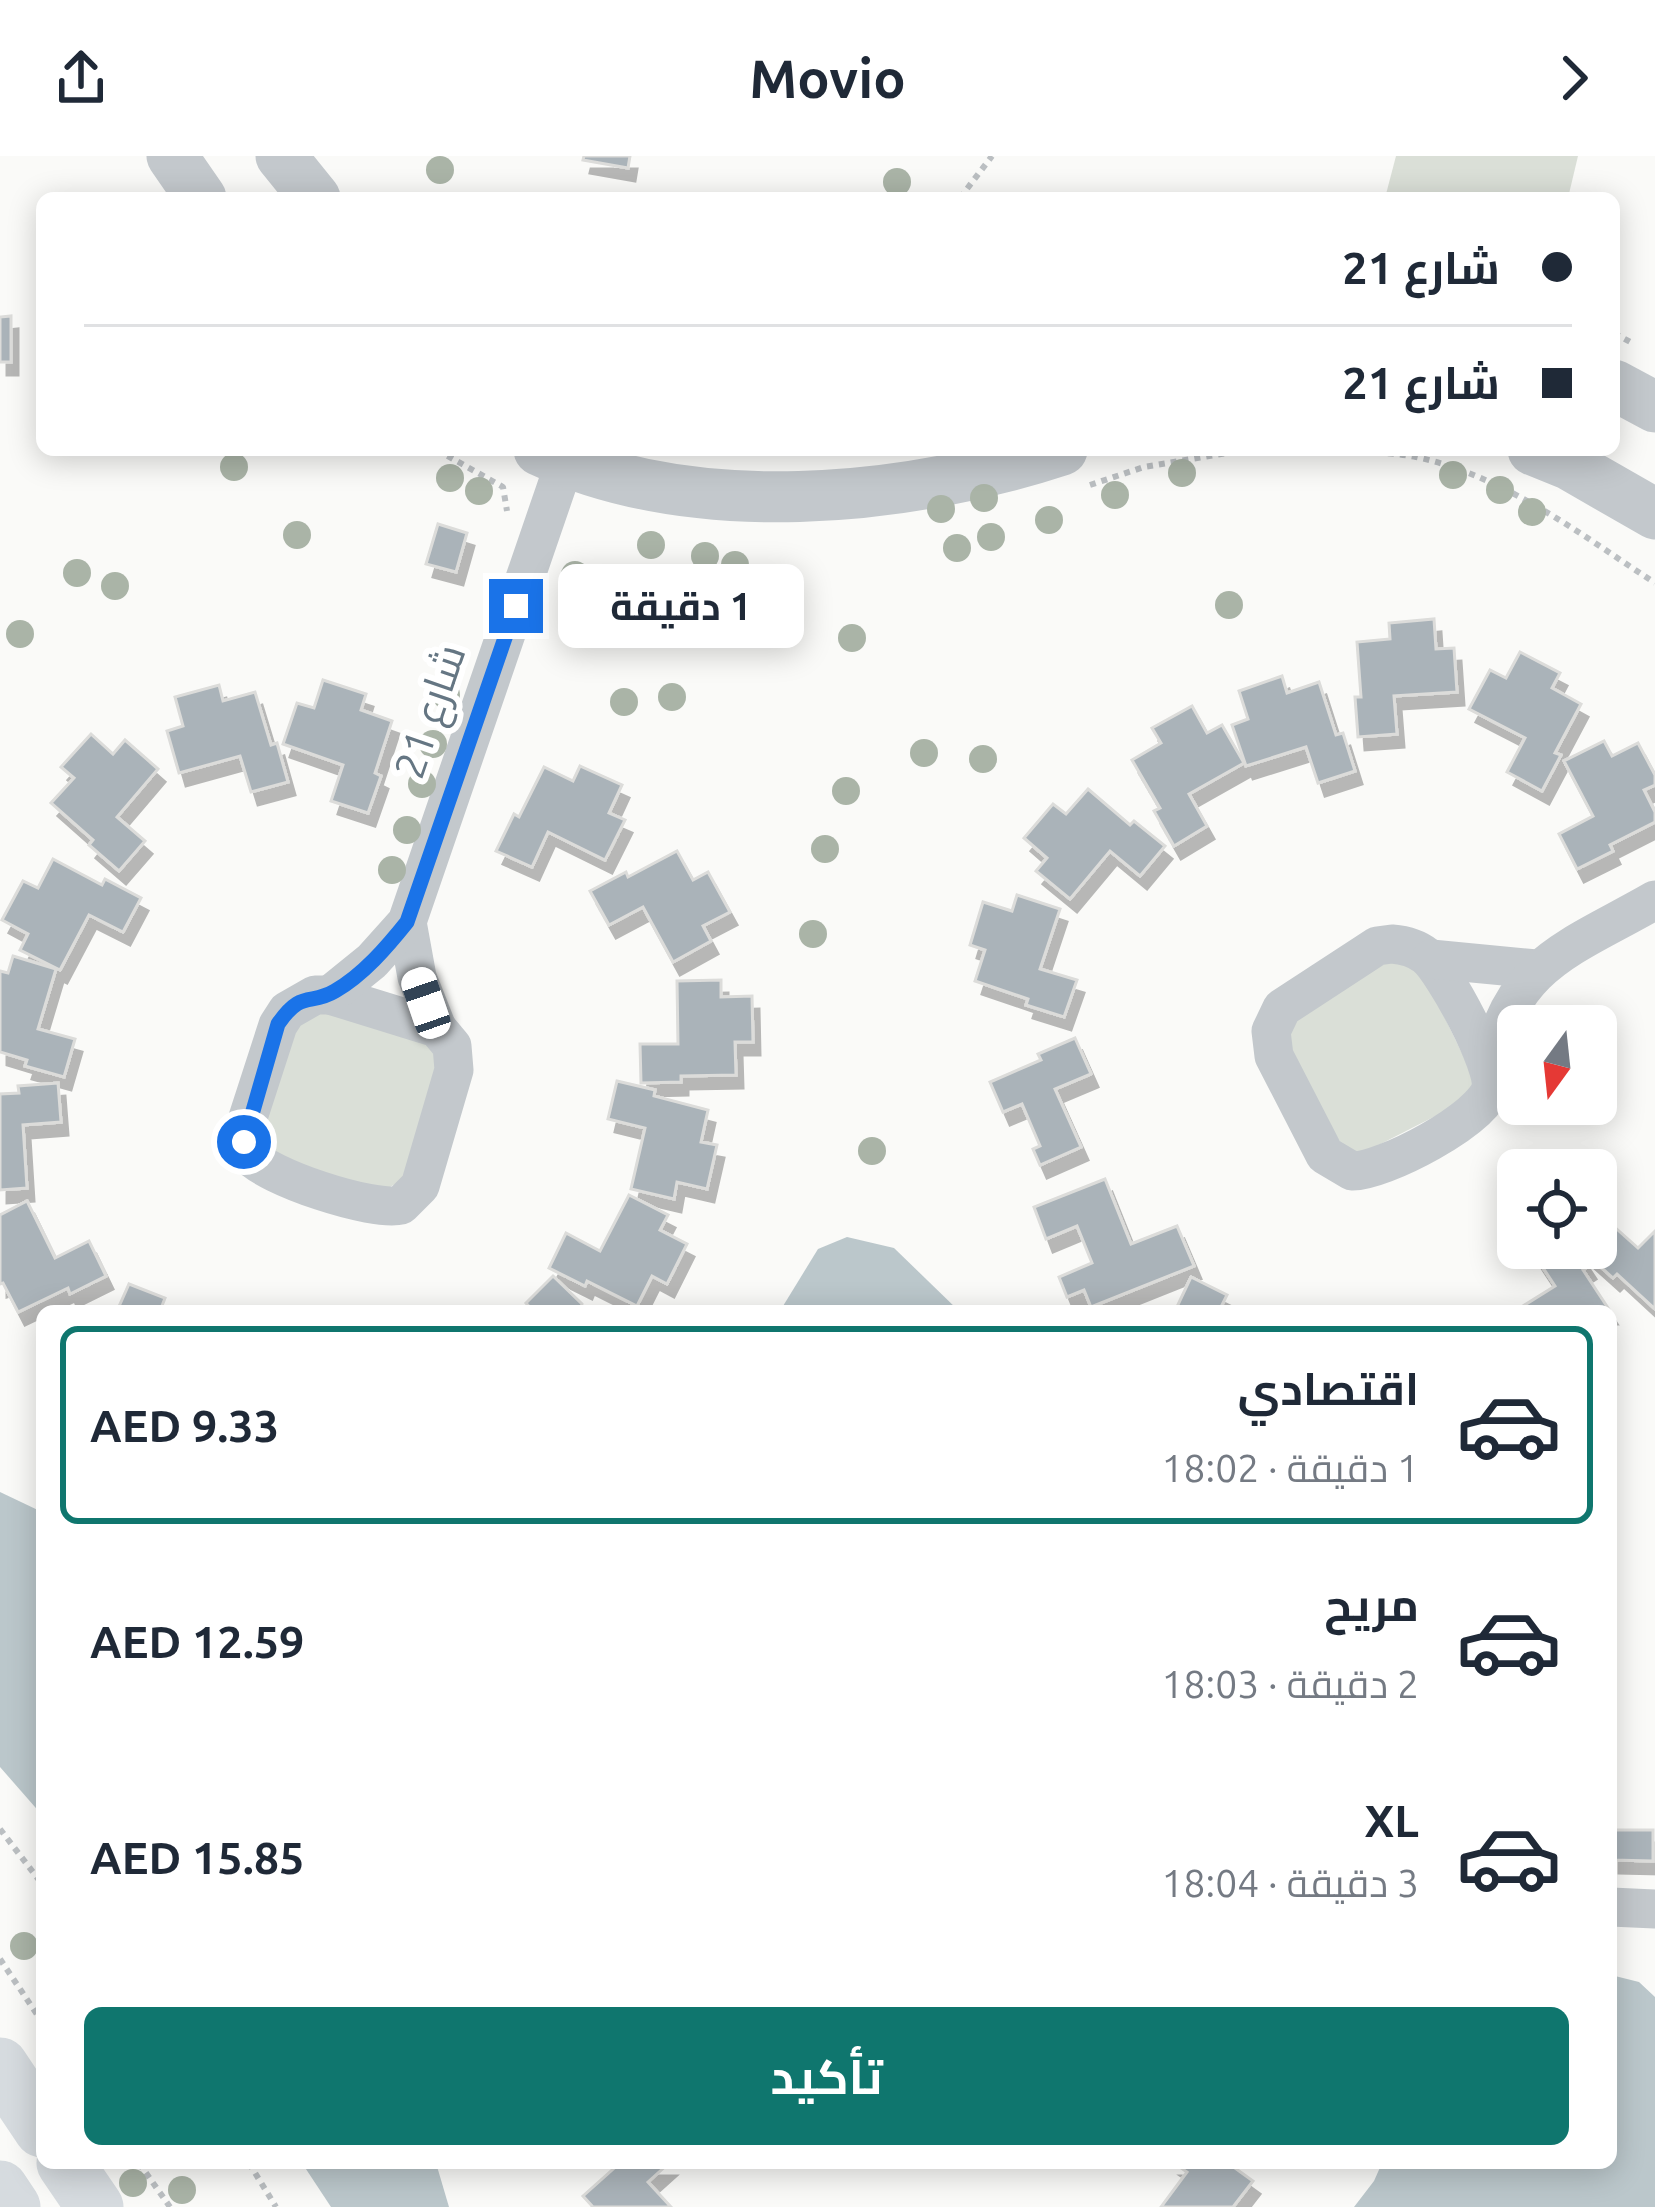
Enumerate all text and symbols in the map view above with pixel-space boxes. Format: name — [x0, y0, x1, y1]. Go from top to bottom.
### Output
icon: share — [48, 45, 114, 111]
icon: forward — [1541, 45, 1607, 111]
text: Movio — [749, 48, 906, 108]
text: شارع 21 — [1342, 242, 1500, 293]
text: شارع 21 — [1342, 357, 1500, 408]
callout: 1 دقيقة — [558, 564, 804, 648]
route end — [489, 579, 543, 633]
text: 1 دقيقة — [610, 584, 752, 627]
street label: شارع 21 — [384, 638, 478, 786]
car — [397, 963, 455, 1043]
north arrow — [1497, 1005, 1617, 1125]
map controls — [1497, 1005, 1617, 1269]
route start — [217, 1115, 271, 1169]
button: locate — [1497, 1149, 1617, 1269]
text: اقتصادي — [1238, 1363, 1419, 1414]
icon: car — [1455, 1371, 1563, 1479]
text: AED 9.33 — [90, 1400, 279, 1451]
text: 1 دقيقة · 18:02 — [1162, 1446, 1419, 1489]
text: مريح — [1324, 1579, 1419, 1630]
icon: car — [1455, 1587, 1563, 1695]
text: AED 12.59 — [90, 1616, 304, 1667]
text: 2 دقيقة · 18:03 — [1162, 1662, 1419, 1705]
text: XL — [1365, 1795, 1419, 1846]
icon: car — [1455, 1803, 1563, 1911]
text: AED 15.85 — [90, 1832, 304, 1883]
text: 3 دقيقة · 18:04 — [1162, 1861, 1419, 1904]
button: تأكيد — [84, 2007, 1569, 2145]

